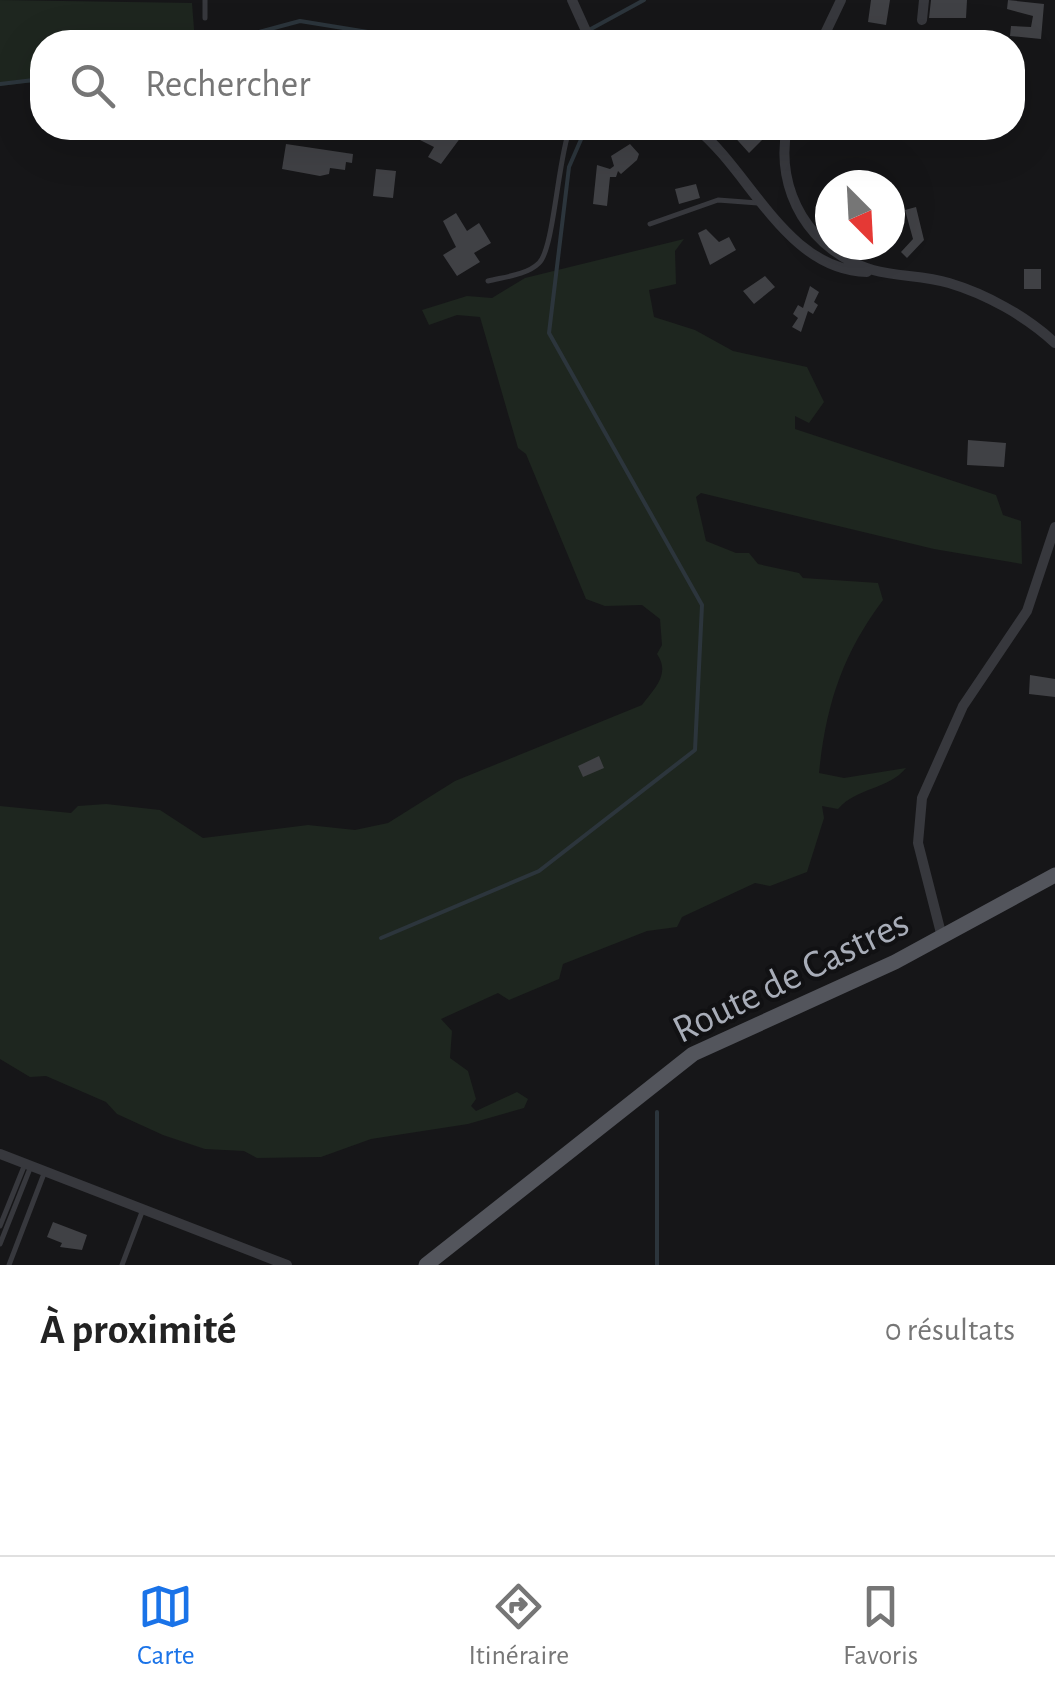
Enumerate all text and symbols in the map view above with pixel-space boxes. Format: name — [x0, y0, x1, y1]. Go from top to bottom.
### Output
search box — [30, 30, 1025, 140]
icon: search — [65, 58, 120, 113]
text: Rechercher — [145, 66, 311, 104]
north arrow — [815, 170, 905, 260]
street label: Route de Castres — [667, 903, 915, 1051]
text: À proximité — [40, 1309, 237, 1351]
text: 0 résultats — [885, 1314, 1015, 1346]
tab: Carte — [137, 1579, 195, 1673]
tab: Itinéraire — [468, 1579, 569, 1673]
tab: Favoris — [843, 1579, 918, 1673]

